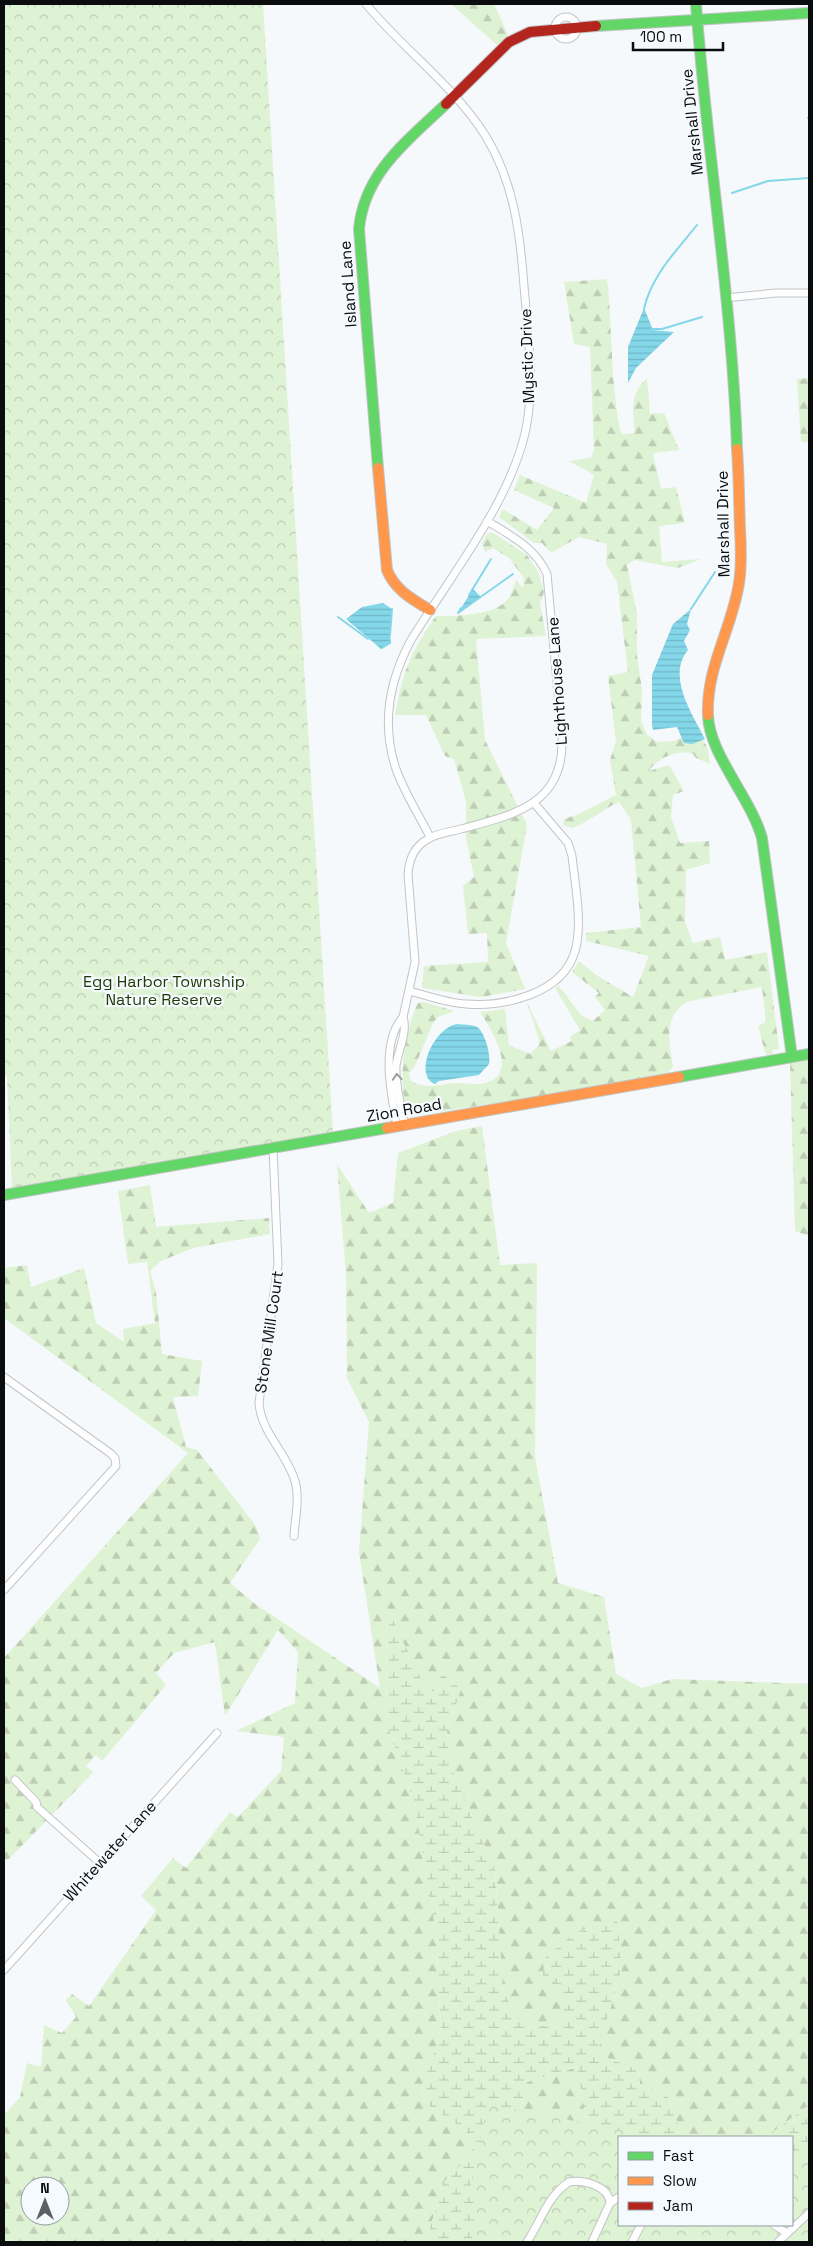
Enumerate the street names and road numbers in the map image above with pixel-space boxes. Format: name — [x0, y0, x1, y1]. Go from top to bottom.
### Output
street label: Marshall Drive — [676, 68, 708, 176]
street label: Island Lane — [334, 240, 362, 328]
street label: Mystic Drive — [515, 308, 539, 404]
street label: Marshall Drive — [712, 471, 734, 577]
street label: Lighthouse Lane — [542, 616, 572, 746]
street label: Zion Road — [365, 1093, 443, 1127]
street label: Stone Mill Court — [250, 1270, 288, 1394]
street label: Whitewater Lane — [59, 1796, 161, 1906]

